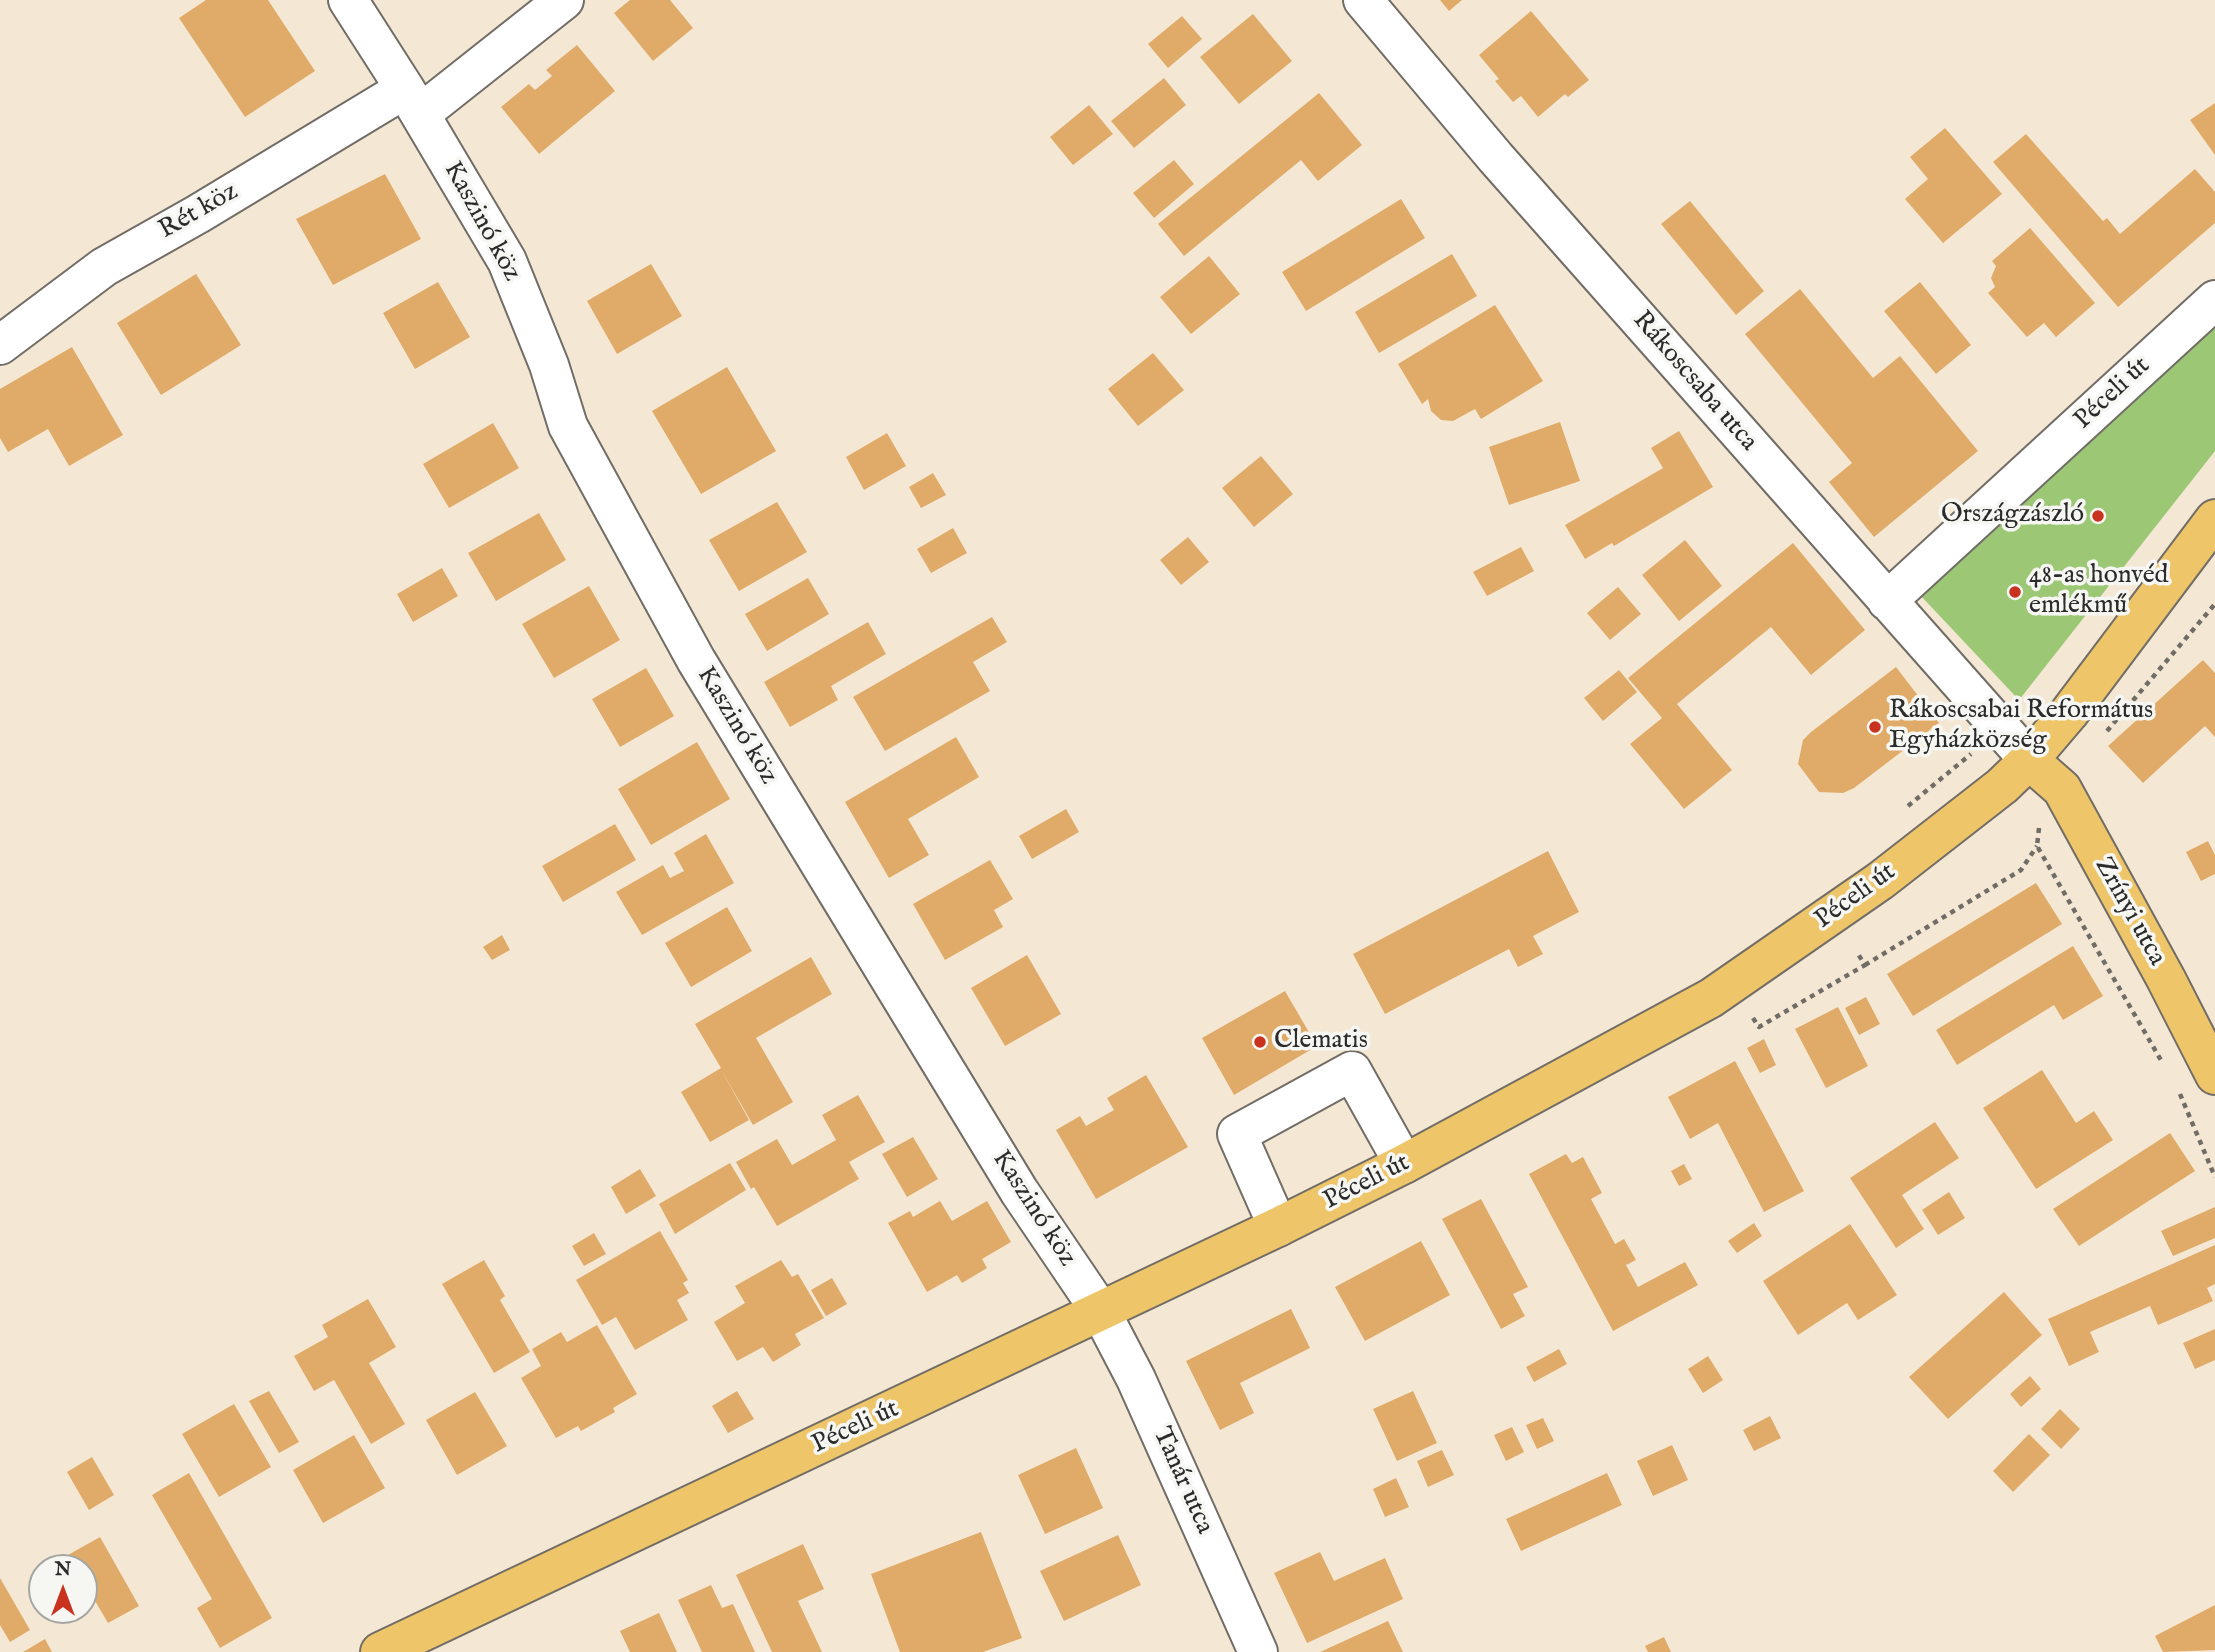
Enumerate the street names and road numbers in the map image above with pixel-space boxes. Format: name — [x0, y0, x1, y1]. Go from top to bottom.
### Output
street label: Kaszinó köz — [435, 157, 527, 287]
street label: Rét köz — [154, 177, 244, 247]
street label: Rákoscsaba utca — [1625, 306, 1763, 458]
street label: Péceli út — [2069, 351, 2157, 437]
street label: Kaszinó köz — [689, 662, 783, 790]
street label: Zrínyi utca — [2087, 853, 2171, 971]
street label: Péceli út — [1810, 857, 1902, 937]
street label: Kaszinó köz — [984, 1145, 1082, 1273]
street label: Péceli út — [1319, 1148, 1415, 1218]
street label: Péceli út — [808, 1394, 904, 1462]
street label: Tanár utca — [1145, 1423, 1219, 1539]

